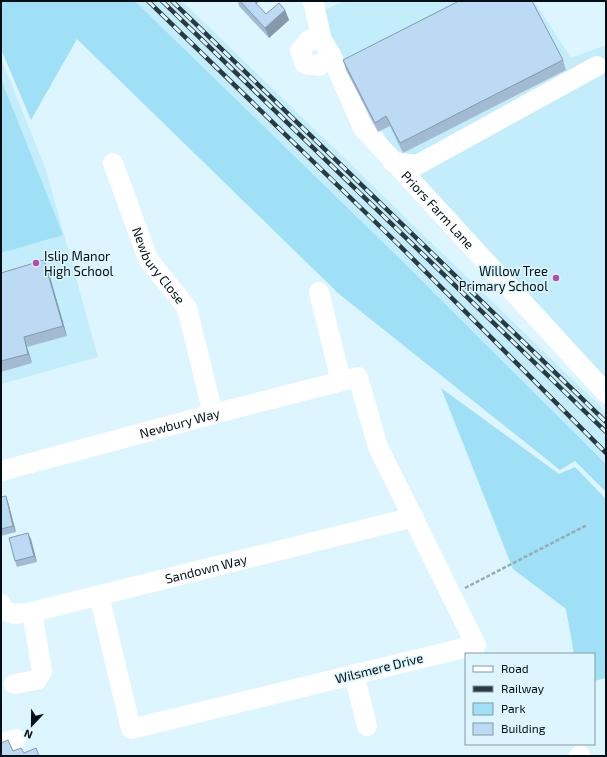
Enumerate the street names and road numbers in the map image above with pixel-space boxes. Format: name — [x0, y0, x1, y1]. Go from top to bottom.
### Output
street label: Priors Farm Lane — [398, 167, 478, 252]
street label: Newbury Close — [129, 225, 189, 307]
street label: Newbury Way — [138, 405, 222, 441]
street label: Sandown Way — [163, 551, 249, 587]
street label: Wilsmere Drive — [333, 649, 425, 687]

